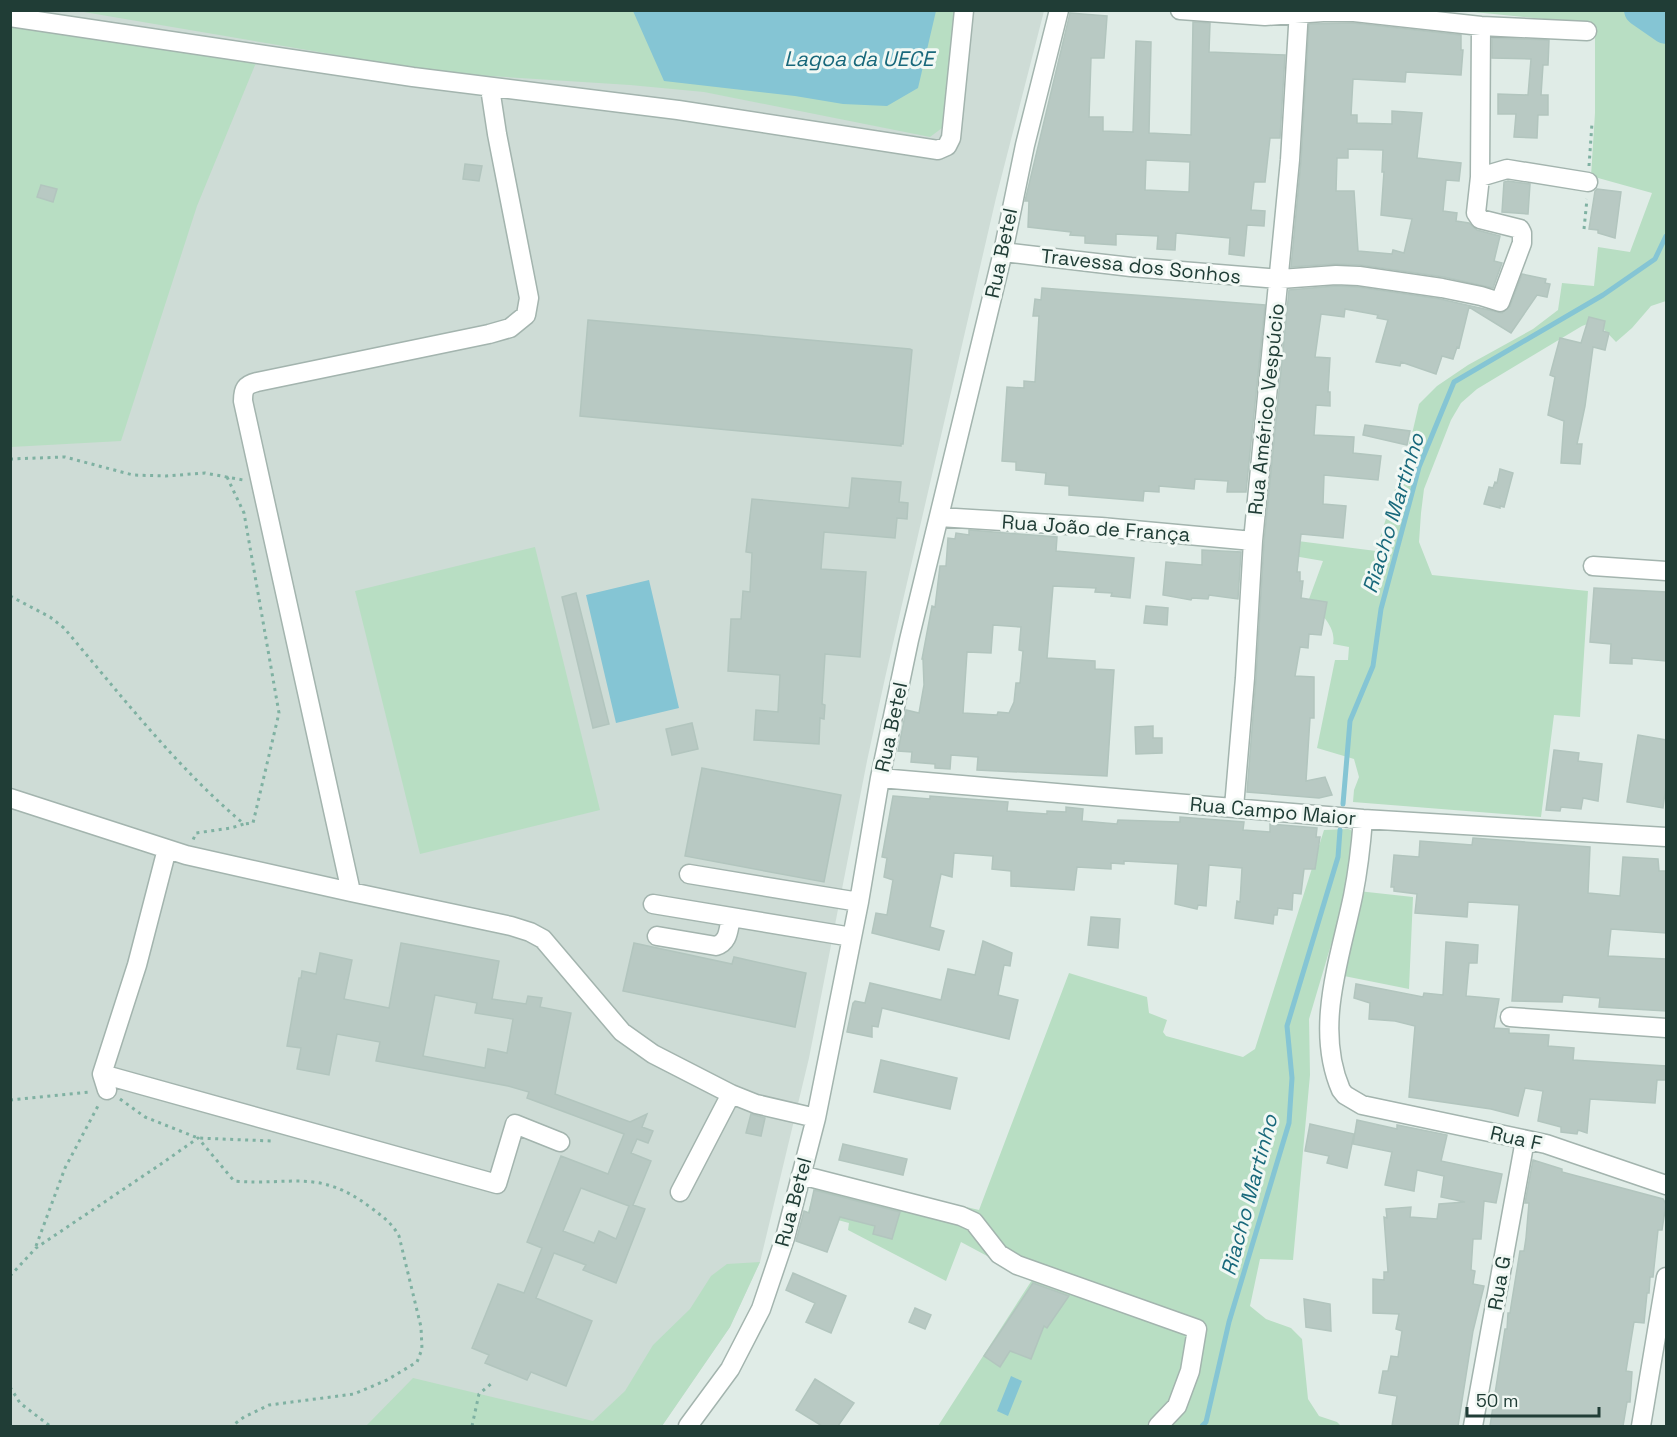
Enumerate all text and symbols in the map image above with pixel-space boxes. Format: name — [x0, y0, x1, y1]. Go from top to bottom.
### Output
water label: Lagoa da UECE — [784, 45, 937, 72]
street label: Rua Betel — [979, 205, 1023, 301]
street label: Travessa dos Sonhos — [1040, 243, 1242, 289]
street label: Rua Américo Vespúcio — [1242, 302, 1290, 516]
water label: Riacho Martinho — [1356, 429, 1430, 596]
street label: Rua João de França — [1001, 508, 1191, 548]
street label: Rua Betel — [869, 679, 913, 775]
street label: Rua Campo Maior — [1189, 791, 1357, 831]
water label: Riacho Martinho — [1215, 1111, 1284, 1279]
street label: Rua F — [1488, 1119, 1545, 1157]
street label: Rua Betel — [769, 1154, 817, 1250]
street label: Rua G — [1481, 1254, 1517, 1312]
scale bar — [1467, 1380, 1599, 1418]
text: 50 m — [1476, 1389, 1518, 1412]

